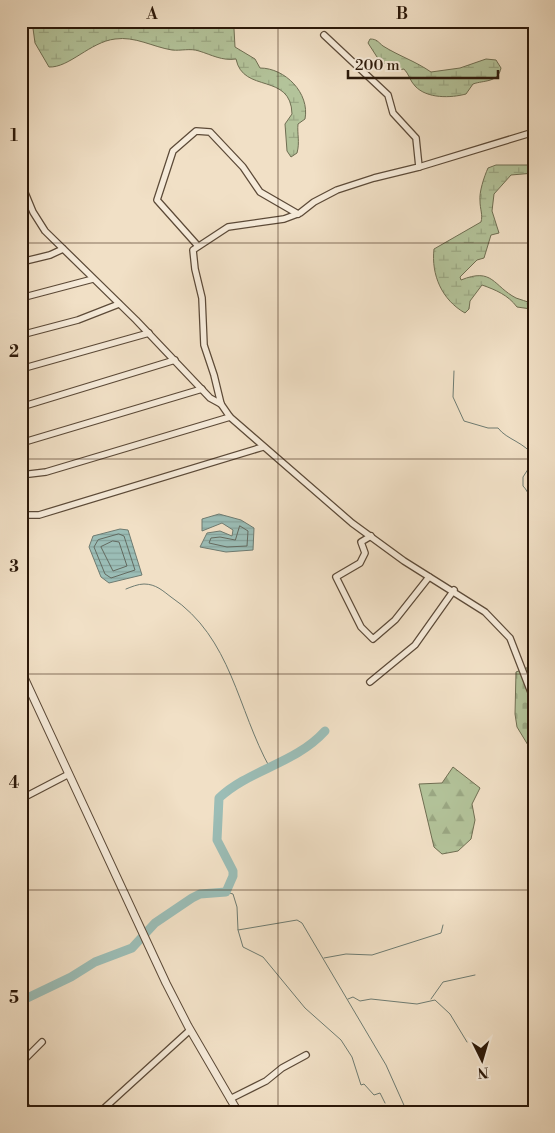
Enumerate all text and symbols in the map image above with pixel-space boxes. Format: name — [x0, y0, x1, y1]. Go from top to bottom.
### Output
text: A — [145, 4, 158, 24]
text: B — [396, 4, 408, 24]
scale bar — [348, 48, 498, 80]
text: 200 m — [355, 56, 400, 75]
text: 1 — [10, 126, 18, 146]
text: 2 — [9, 342, 19, 362]
text: 3 — [9, 557, 19, 577]
text: 4 — [9, 773, 20, 793]
text: 5 — [9, 988, 19, 1008]
north arrow — [458, 1036, 508, 1086]
text: N — [477, 1063, 489, 1081]

